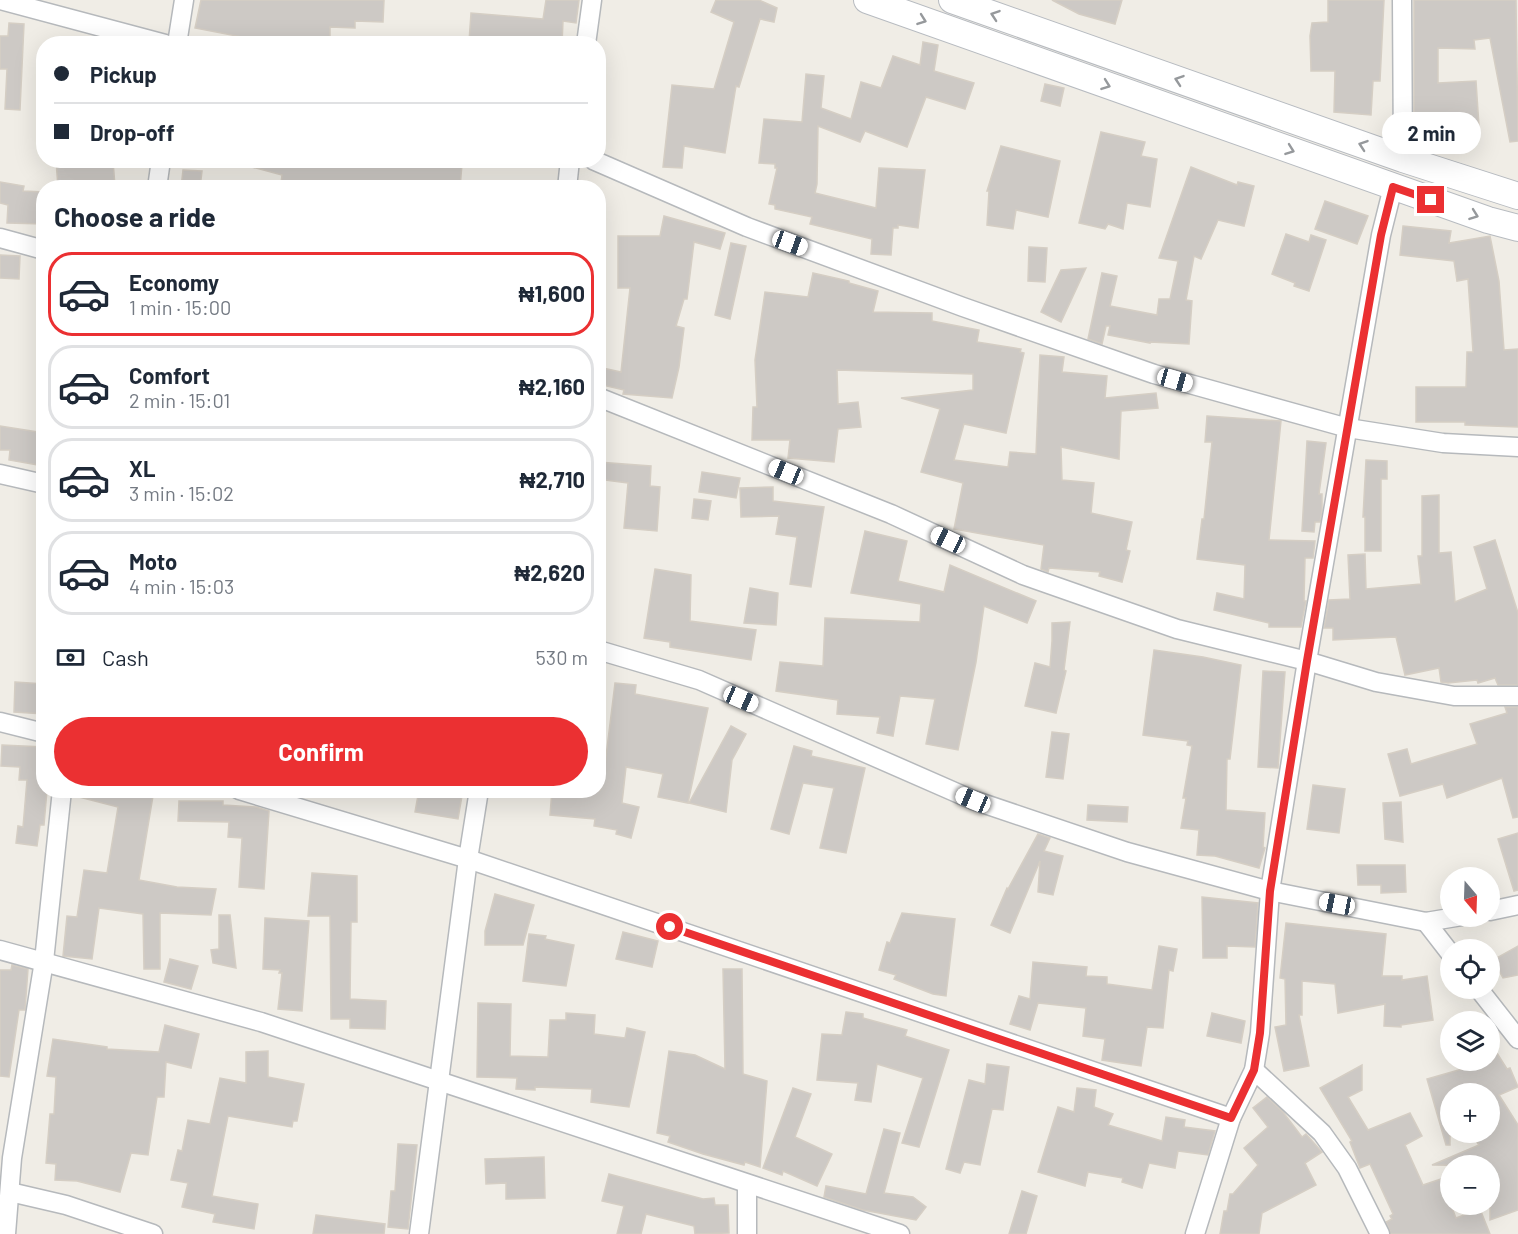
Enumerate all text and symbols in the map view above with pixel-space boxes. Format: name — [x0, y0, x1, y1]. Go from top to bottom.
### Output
one-way arrow — [990, 10, 1001, 23]
one-way arrow — [916, 12, 927, 25]
text: Pickup — [90, 61, 157, 87]
one-way arrow — [1174, 74, 1185, 87]
one-way arrow — [1100, 77, 1111, 90]
callout: 2 min — [1382, 113, 1480, 155]
text: Drop-off — [90, 119, 174, 145]
text: 2 min — [1408, 121, 1455, 145]
one-way arrow — [1358, 139, 1369, 152]
one-way arrow — [1284, 143, 1295, 156]
route end — [1417, 186, 1444, 213]
text: Choose a ride — [54, 200, 216, 232]
one-way arrow — [1468, 208, 1478, 221]
car — [770, 228, 810, 258]
icon: car — [57, 267, 111, 321]
text: Economy — [129, 269, 219, 295]
text: ₦1,600 — [519, 280, 585, 306]
text: 1 min · 15:00 — [129, 295, 231, 319]
icon: car — [57, 360, 111, 414]
text: Comfort — [129, 362, 210, 388]
car — [1155, 366, 1195, 394]
text: ₦2,160 — [519, 373, 585, 399]
text: 2 min · 15:01 — [129, 388, 230, 412]
icon: car — [57, 453, 111, 507]
text: XL — [129, 455, 155, 481]
car — [766, 457, 806, 487]
text: ₦2,710 — [520, 466, 585, 492]
text: 3 min · 15:02 — [129, 481, 234, 505]
car — [928, 524, 968, 556]
icon: car — [57, 546, 111, 600]
text: Moto — [129, 548, 177, 574]
text: ₦2,620 — [514, 559, 585, 585]
text: 4 min · 15:03 — [129, 574, 234, 598]
icon: cash — [54, 641, 87, 674]
text: Cash — [102, 644, 149, 670]
text: 530 m — [536, 645, 588, 669]
car — [721, 683, 761, 715]
button: Confirm — [54, 717, 588, 786]
car — [953, 785, 993, 815]
north arrow — [1440, 867, 1500, 927]
map controls — [1440, 867, 1500, 1215]
car — [1318, 892, 1356, 916]
route start — [656, 913, 683, 940]
button: locate — [1440, 939, 1500, 999]
button: layers — [1440, 1011, 1500, 1071]
button: + — [1440, 1083, 1500, 1143]
button: − — [1440, 1155, 1500, 1215]

